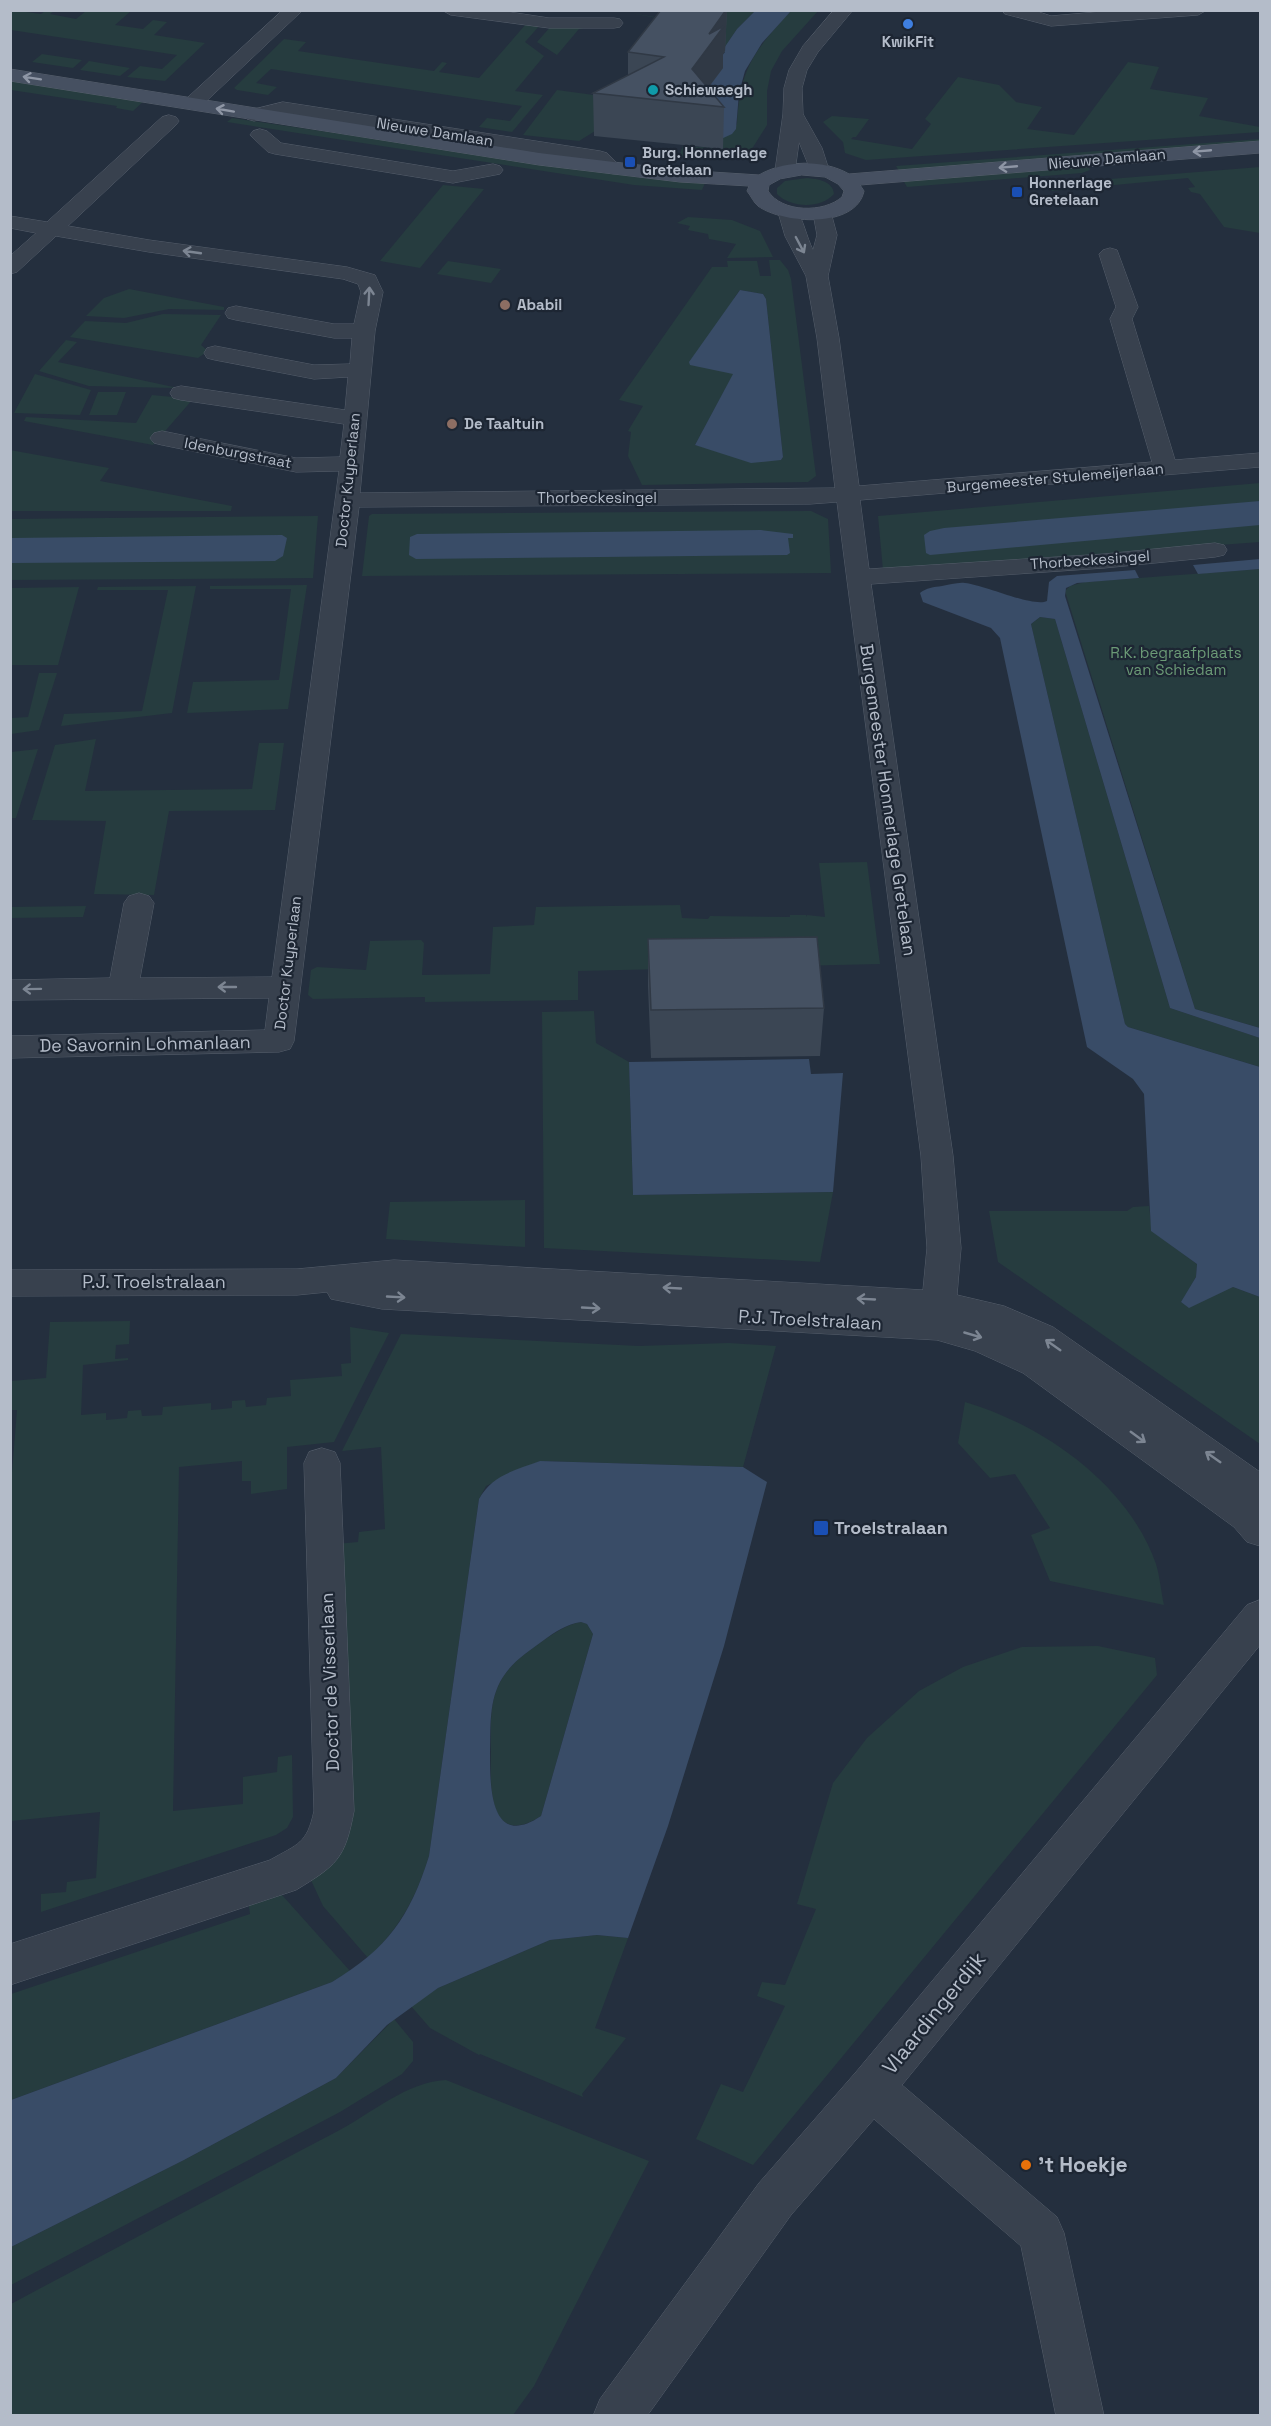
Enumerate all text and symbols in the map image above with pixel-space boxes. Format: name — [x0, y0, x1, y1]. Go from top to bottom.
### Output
marker: KwikFit — [901, 17, 915, 31]
place label: KwikFit — [882, 32, 934, 51]
one-way arrow — [23, 73, 43, 84]
place label: Schiewaegh — [665, 80, 752, 99]
marker: Schiewaegh — [646, 83, 660, 97]
one-way arrow — [215, 104, 235, 115]
street label: Nieuwe Damlaan — [375, 113, 495, 150]
place label: Burg. Honnerlage Gretelaan — [642, 143, 767, 179]
street label: Nieuwe Damlaan — [1047, 144, 1167, 173]
one-way arrow — [1193, 146, 1213, 157]
marker: Burg. Honnerlage Gretelaan — [623, 155, 637, 169]
one-way arrow — [998, 162, 1018, 173]
place label: Honnerlage Gretelaan — [1029, 173, 1112, 209]
marker: Honnerlage Gretelaan — [1010, 185, 1024, 199]
one-way arrow — [795, 235, 806, 253]
one-way arrow — [183, 246, 203, 257]
one-way arrow — [364, 287, 375, 306]
place label: Ababil — [517, 295, 562, 314]
marker: Ababil — [498, 298, 512, 312]
street label: Doctor Kuyperlaan — [331, 412, 364, 548]
place label: De Taaltuin — [464, 414, 544, 433]
marker: De Taaltuin — [445, 417, 459, 431]
street label: Idenburgstraat — [183, 433, 293, 472]
street label: Burgemeester Stulemeijerlaan — [946, 459, 1164, 496]
street label: Thorbeckesingel — [537, 488, 657, 507]
street label: Thorbeckesingel — [1029, 546, 1150, 573]
street label: Burgemeester Honnerlage Gretelaan — [855, 642, 922, 957]
park label: R.K. begraafplaats van Schiedam — [1110, 643, 1242, 679]
street label: Doctor Kuyperlaan — [270, 895, 305, 1031]
one-way arrow — [217, 981, 237, 993]
one-way arrow — [22, 983, 42, 995]
street label: De Savornin Lohmanlaan — [39, 1030, 251, 1057]
street label: P.J. Troelstralaan — [82, 1270, 226, 1293]
one-way arrow — [662, 1283, 682, 1294]
one-way arrow — [386, 1292, 406, 1303]
one-way arrow — [857, 1293, 877, 1304]
one-way arrow — [581, 1303, 601, 1314]
street label: P.J. Troelstralaan — [738, 1304, 882, 1335]
one-way arrow — [964, 1330, 983, 1342]
one-way arrow — [1045, 1339, 1062, 1351]
one-way arrow — [1130, 1431, 1146, 1444]
one-way arrow — [1205, 1451, 1221, 1463]
place label: Troelstralaan — [834, 1516, 948, 1539]
marker: Troelstralaan — [812, 1519, 830, 1537]
street label: Doctor de Visserlaan — [315, 1592, 344, 1772]
street label: Vlaardingerdijk — [876, 1946, 991, 2079]
place label: 't Hoekje — [1038, 2151, 1128, 2178]
marker: 't Hoekje — [1019, 2158, 1033, 2172]

